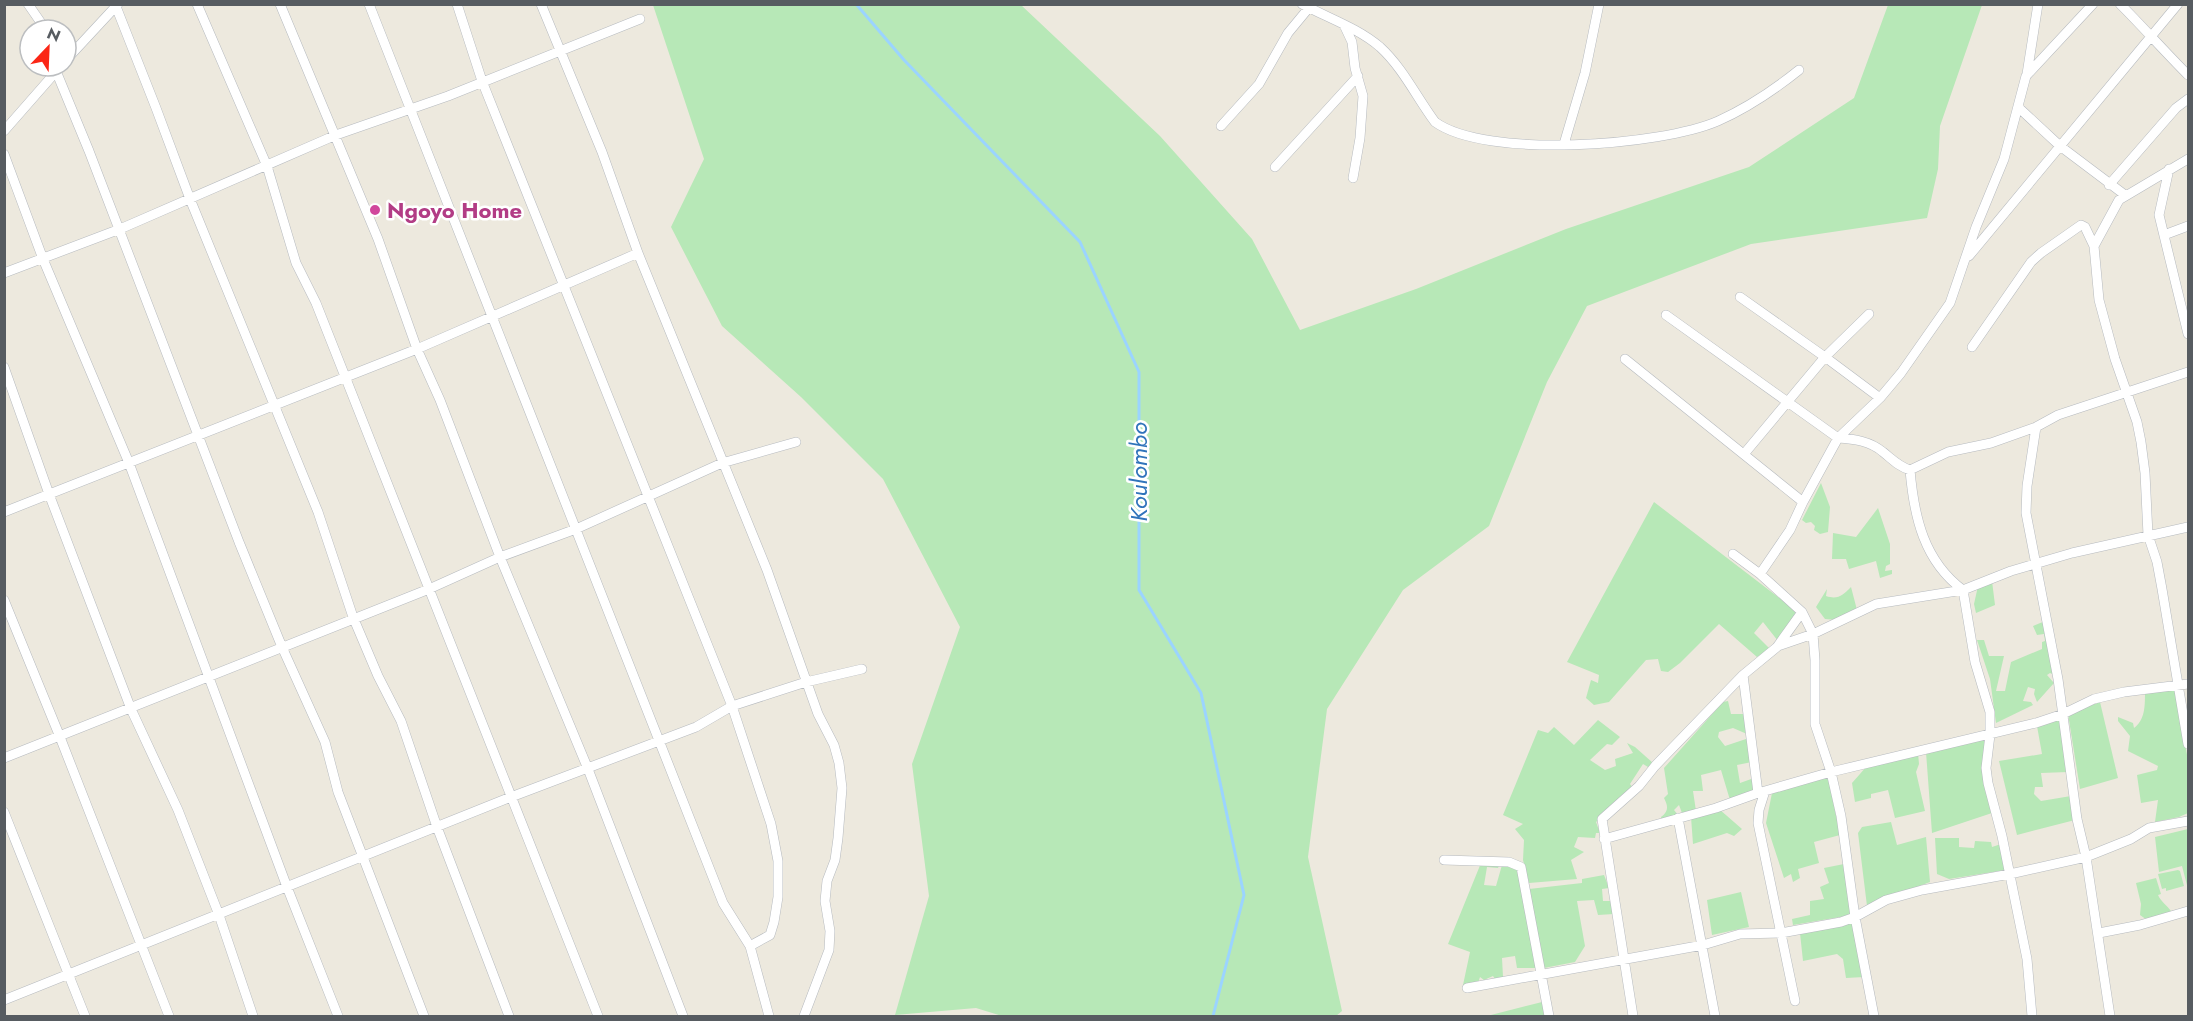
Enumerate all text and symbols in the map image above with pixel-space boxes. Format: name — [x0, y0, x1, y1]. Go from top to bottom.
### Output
north arrow — [18, 18, 78, 78]
text: N — [43, 22, 64, 48]
place label: Ngoyo Home — [387, 194, 522, 226]
marker: Ngoyo Home — [368, 203, 382, 217]
water label: Koulombo — [1121, 422, 1156, 522]

